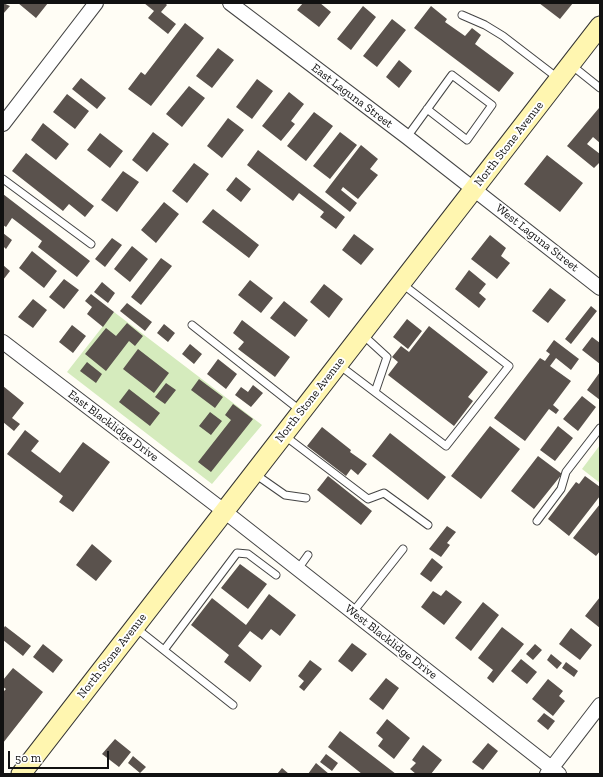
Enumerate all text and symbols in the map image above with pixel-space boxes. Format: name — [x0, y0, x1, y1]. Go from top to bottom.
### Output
street label: East Laguna Street — [309, 61, 395, 131]
street label: North Stone Avenue — [471, 99, 547, 189]
street label: West Laguna Street — [493, 201, 581, 275]
street label: North Stone Avenue — [272, 355, 348, 445]
street label: East Blacklidge Drive — [65, 387, 161, 465]
street label: West Blacklidge Drive — [342, 602, 440, 682]
street label: North Stone Avenue — [74, 611, 150, 701]
scale bar — [10, 743, 111, 769]
text: 50 m — [15, 751, 41, 765]

